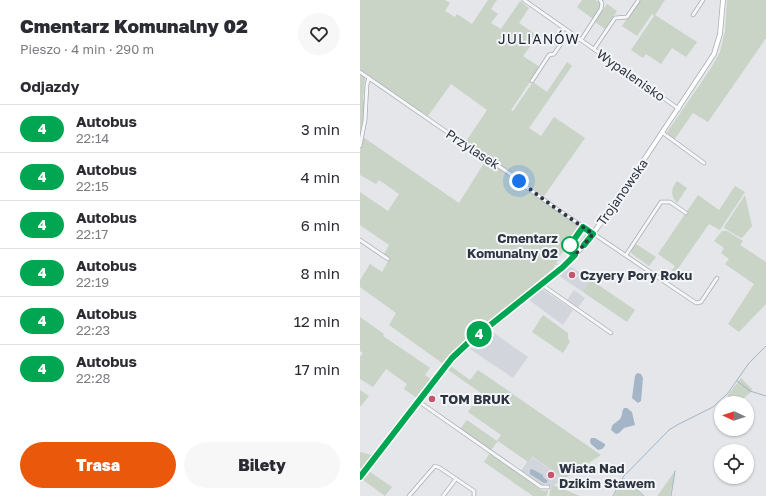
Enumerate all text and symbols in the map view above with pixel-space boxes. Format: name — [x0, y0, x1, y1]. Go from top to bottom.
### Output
button: heart — [298, 13, 340, 55]
text: Cmentarz Komunalny 02 — [20, 14, 248, 37]
district label: JULIANÓW — [498, 30, 580, 47]
text: Pieszo · 4 min · 290 m — [20, 41, 154, 57]
street label: Wypalenisko — [594, 46, 668, 105]
text: Odjazdy — [20, 77, 79, 95]
text: Autobus — [76, 112, 137, 130]
text: 4 — [38, 120, 46, 137]
text: 3 min — [301, 120, 340, 138]
street label: Przylasek — [443, 126, 503, 173]
text: 22:14 — [76, 130, 109, 146]
street label: Trojanowska — [593, 155, 651, 229]
text: Autobus — [76, 160, 137, 178]
text: 4 — [38, 168, 46, 185]
text: 4 min — [301, 168, 340, 186]
your location — [509, 171, 529, 191]
text: 22:15 — [76, 178, 109, 194]
text: Autobus — [76, 208, 137, 226]
text: 4 — [38, 216, 46, 233]
text: 6 min — [301, 216, 340, 234]
text: 22:17 — [76, 226, 108, 242]
place label: Cmentarz Komunalny 02 — [467, 230, 558, 261]
marker: Cmentarz Komunalny 02 — [561, 236, 579, 254]
text: Autobus — [76, 256, 137, 274]
text: 4 — [38, 264, 46, 281]
text: 8 min — [301, 264, 340, 282]
place label: Czyery Pory Roku — [580, 267, 692, 283]
marker: Czyery Pory Roku — [567, 270, 577, 280]
text: 22:19 — [76, 274, 109, 290]
text: Autobus — [76, 304, 137, 322]
text: 4 — [38, 312, 46, 329]
text: 12 min — [294, 312, 340, 330]
line badge: 4 — [466, 321, 492, 347]
text: 22:23 — [76, 322, 110, 338]
text: 4 — [475, 325, 483, 342]
text: Autobus — [76, 352, 137, 370]
text: 4 — [38, 360, 46, 377]
text: 17 min — [295, 360, 340, 378]
text: 22:28 — [76, 370, 110, 386]
place label: TOM BRUK — [440, 391, 511, 407]
marker: TOM BRUK — [427, 394, 437, 404]
north arrow — [714, 396, 754, 436]
map controls — [714, 396, 754, 484]
button: Trasa — [20, 442, 176, 488]
button: Bilety — [184, 442, 340, 488]
button: locate — [714, 444, 754, 484]
place label: Wiata Nad Dzikim Stawem — [559, 460, 655, 491]
marker: Wiata Nad Dzikim Stawem — [546, 470, 556, 480]

